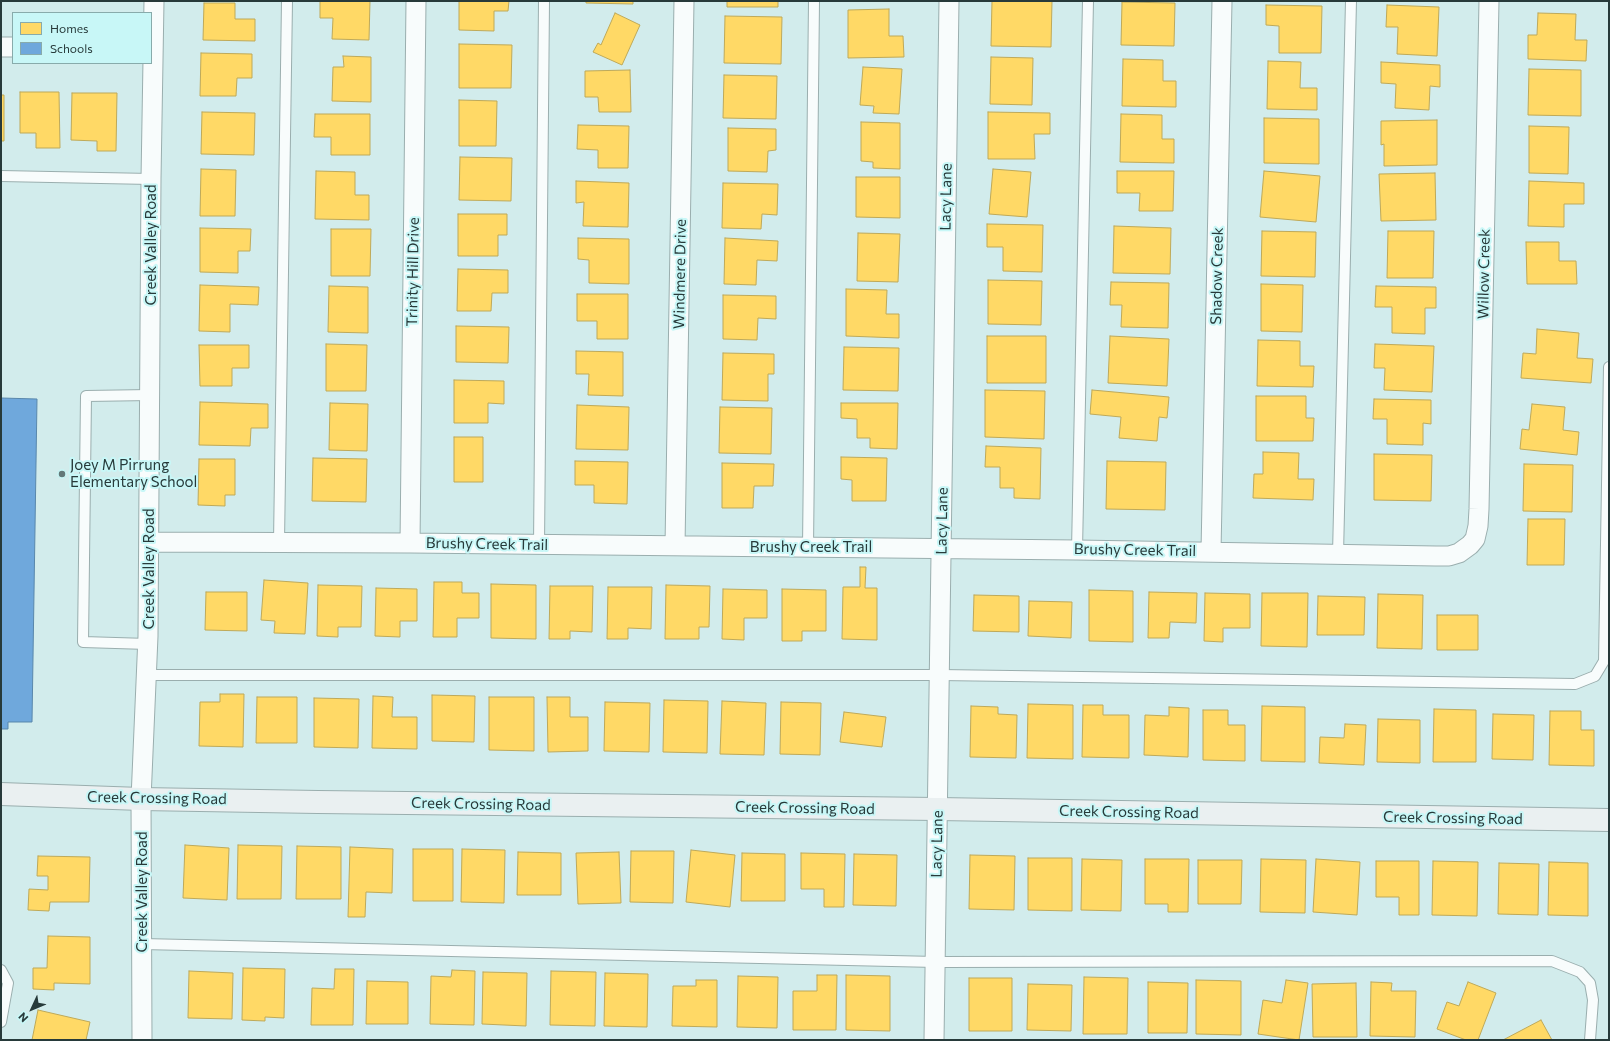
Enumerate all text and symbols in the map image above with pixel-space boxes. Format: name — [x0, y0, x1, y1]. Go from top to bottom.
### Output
legend — [12, 12, 152, 64]
text: Homes — [50, 21, 88, 35]
text: Schools — [50, 41, 93, 55]
street label: Lacy Lane — [936, 163, 956, 231]
street label: Creek Valley Road — [142, 184, 160, 306]
street label: Trinity Hill Drive — [403, 217, 423, 327]
street label: Windmere Drive — [670, 219, 690, 329]
street label: Shadow Creek — [1207, 227, 1227, 325]
street label: Willow Creek — [1474, 229, 1494, 319]
place label: Joey M Pirrung Elementary School — [70, 456, 197, 491]
marker: Joey M Pirrung Elementary School — [57, 469, 67, 479]
street label: Lacy Lane — [932, 487, 952, 555]
street label: Creek Valley Road — [140, 508, 158, 630]
street label: Brushy Creek Trail — [426, 534, 548, 554]
street label: Brushy Creek Trail — [750, 538, 872, 556]
street label: Brushy Creek Trail — [1074, 540, 1196, 560]
street label: Creek Crossing Road — [87, 788, 227, 808]
street label: Creek Crossing Road — [411, 794, 551, 814]
street label: Creek Crossing Road — [735, 798, 875, 818]
street label: Creek Crossing Road — [1059, 802, 1199, 822]
street label: Creek Crossing Road — [1383, 808, 1523, 828]
street label: Lacy Lane — [927, 810, 947, 878]
street label: Creek Valley Road — [133, 831, 151, 953]
north arrow — [12, 989, 52, 1029]
text: N — [15, 1010, 31, 1025]

